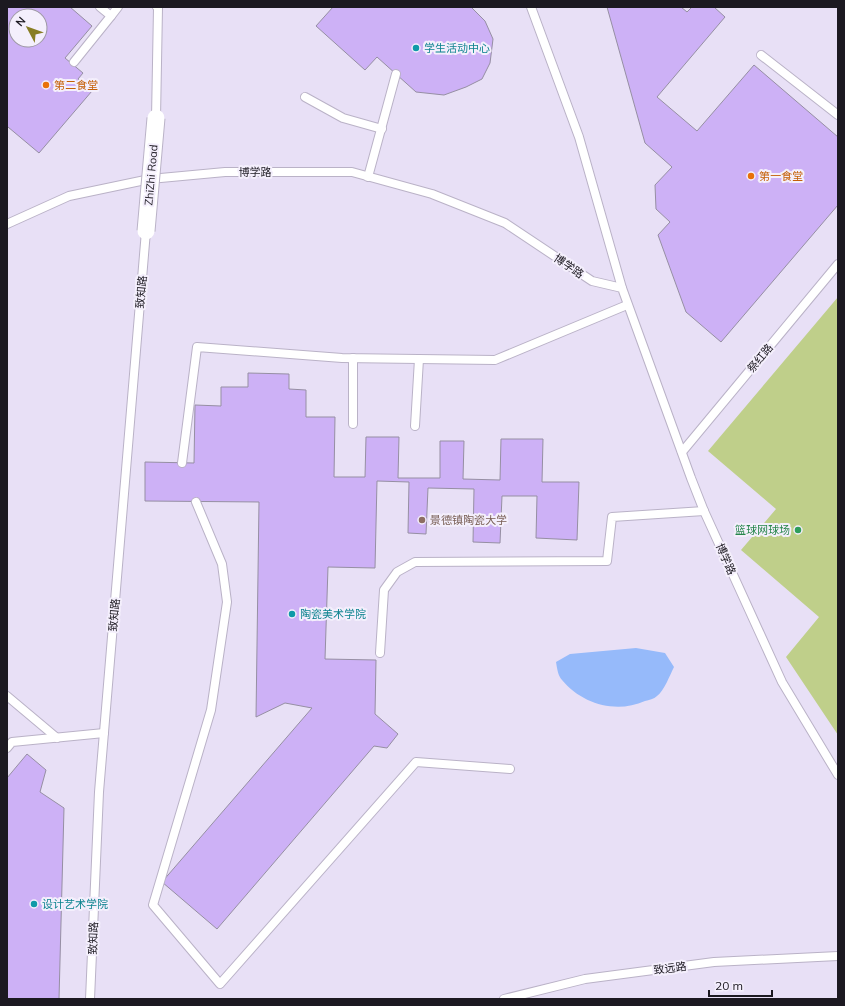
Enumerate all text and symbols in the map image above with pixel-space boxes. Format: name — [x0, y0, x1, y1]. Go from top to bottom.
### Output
north arrow — [8, 8, 48, 48]
text: N — [12, 14, 28, 29]
place label: 学生活动中心 — [424, 41, 490, 55]
marker: 学生活动中心 — [411, 43, 421, 53]
place label: 第二食堂 — [54, 78, 98, 92]
marker: 第二食堂 — [41, 80, 51, 90]
street label: ZhiZhi Road — [141, 144, 161, 206]
street label: 博学路 — [239, 165, 272, 179]
place label: 第一食堂 — [759, 169, 803, 183]
marker: 第一食堂 — [746, 171, 756, 181]
street label: 博学路 — [551, 251, 587, 281]
street label: 致知路 — [133, 275, 149, 309]
street label: 祭红路 — [744, 341, 776, 375]
place label: 景德镇陶瓷大学 — [430, 513, 507, 527]
marker: 景德镇陶瓷大学 — [417, 515, 427, 525]
place label: 篮球网球场 — [735, 523, 790, 537]
marker: 篮球网球场 — [793, 525, 803, 535]
street label: 博学路 — [713, 541, 739, 577]
street label: 致知路 — [106, 598, 122, 632]
place label: 陶瓷美术学院 — [300, 607, 366, 621]
marker: 陶瓷美术学院 — [287, 609, 297, 619]
place label: 设计艺术学院 — [42, 897, 108, 911]
marker: 设计艺术学院 — [29, 899, 39, 909]
street label: 致知路 — [85, 921, 101, 955]
street label: 致远路 — [653, 959, 687, 977]
scale bar — [709, 972, 772, 998]
text: 20 m — [715, 978, 743, 993]

